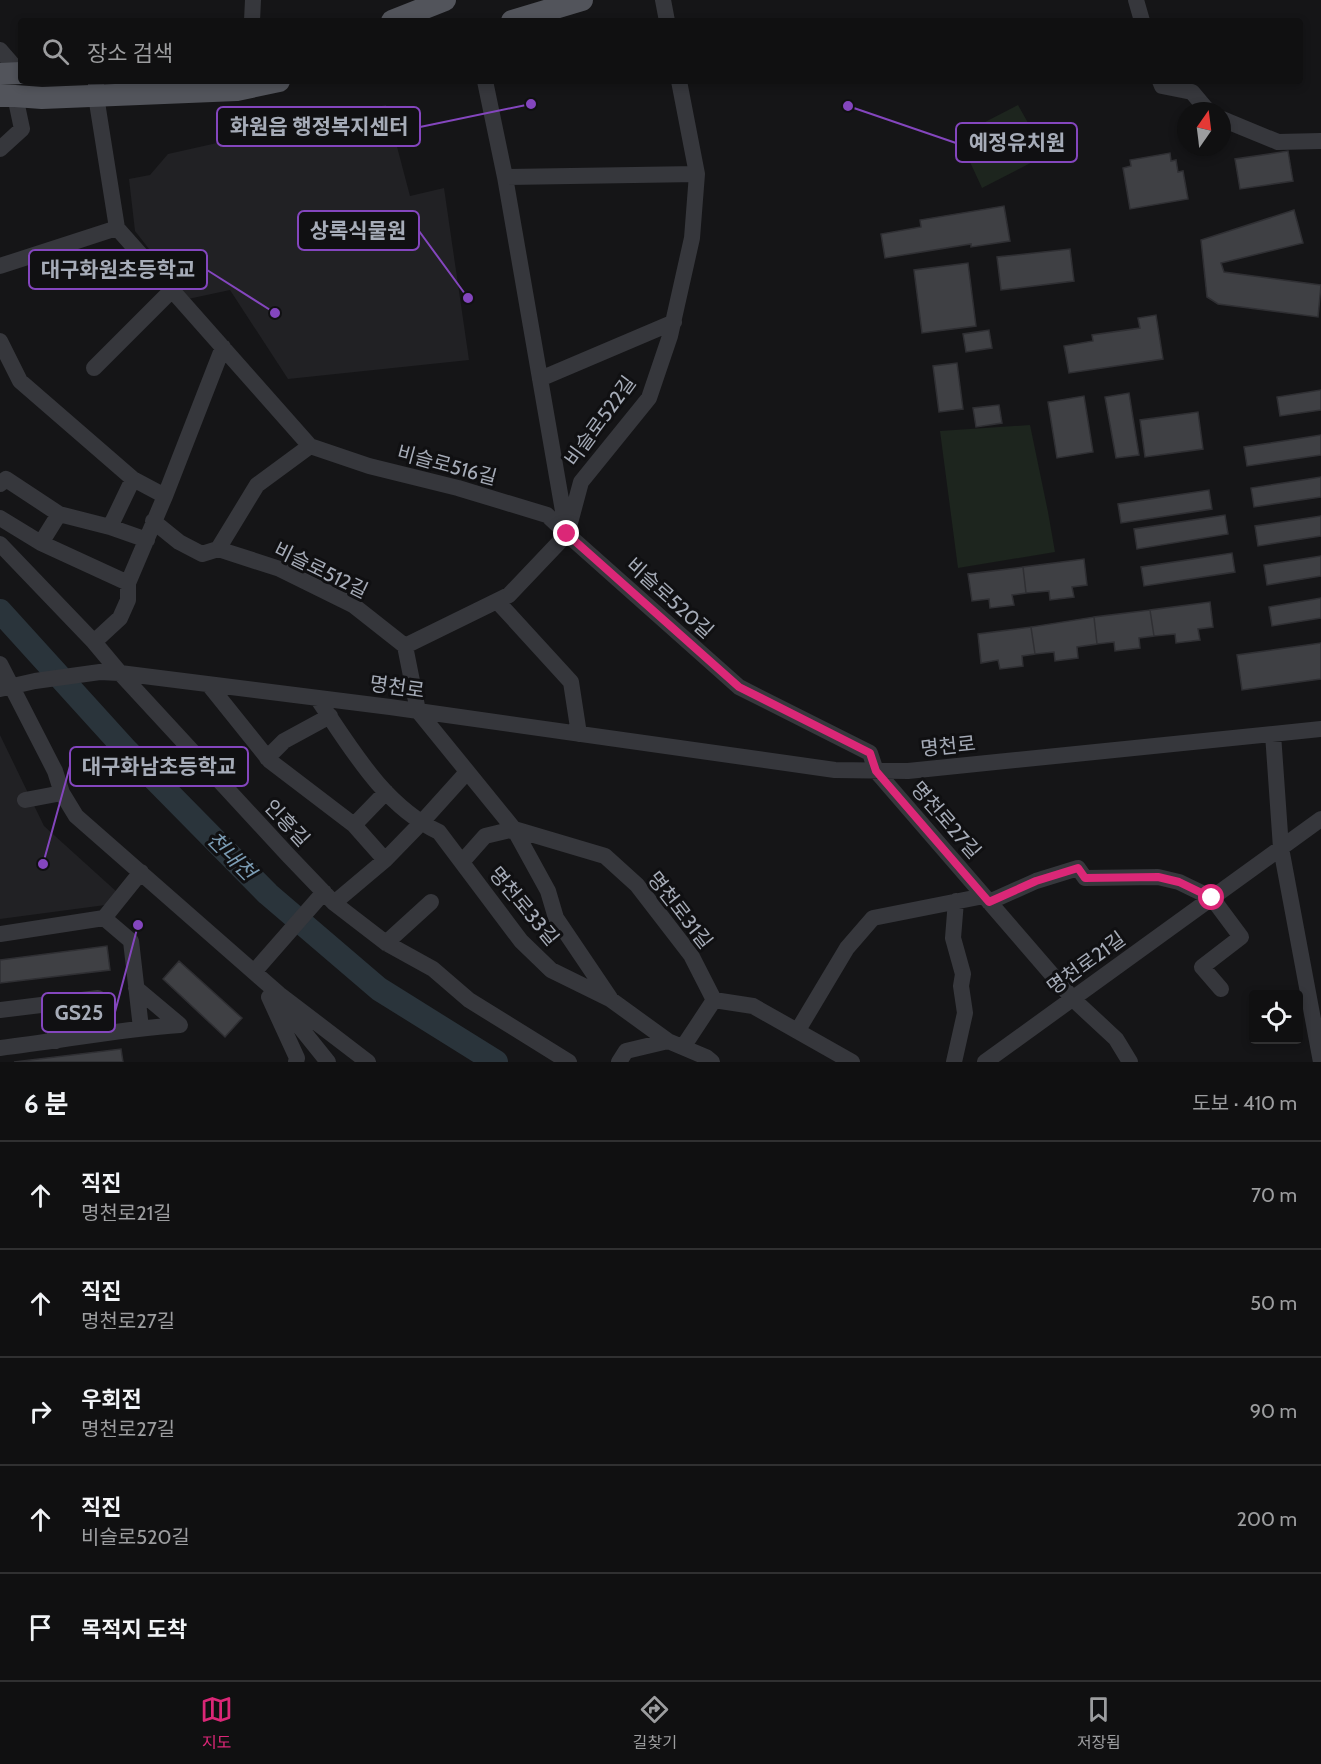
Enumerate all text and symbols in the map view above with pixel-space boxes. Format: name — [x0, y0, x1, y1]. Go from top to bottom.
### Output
search box — [18, 18, 1303, 84]
icon: search — [39, 35, 72, 68]
text: 장소 검색 — [87, 40, 173, 67]
north arrow — [1177, 102, 1231, 156]
callout: 화원읍 행정복지센터 — [217, 107, 420, 146]
text: 화원읍 행정복지센터 — [230, 114, 408, 139]
callout: 예정유치원 — [956, 123, 1077, 162]
text: 예정유치원 — [969, 130, 1065, 155]
callout: 상록식물원 — [298, 211, 419, 250]
text: 상록식물원 — [310, 218, 406, 243]
callout: 대구화원초등학교 — [29, 250, 207, 289]
text: 대구화원초등학교 — [41, 257, 195, 282]
street label: 비슬로522길 — [559, 371, 641, 471]
street label: 비슬로516길 — [394, 440, 500, 490]
route end — [553, 520, 579, 546]
street label: 비슬로512길 — [270, 537, 372, 603]
street label: 비슬로520길 — [622, 553, 718, 643]
street label: 명천로 — [368, 671, 426, 703]
street label: 명천로 — [919, 731, 977, 761]
callout: 대구화남초등학교 — [70, 747, 248, 786]
text: 대구화남초등학교 — [82, 754, 236, 779]
street label: 명천로27길 — [906, 777, 986, 863]
street label: 인흥길 — [259, 795, 315, 851]
water label: 천내천 — [202, 826, 263, 887]
street label: 명천로33길 — [484, 862, 564, 950]
street label: 명천로31길 — [643, 867, 717, 953]
route start — [1198, 884, 1224, 910]
street label: 명천로21길 — [1042, 927, 1130, 999]
map controls — [1249, 990, 1303, 1044]
button: locate — [1249, 990, 1303, 1044]
callout: GS25 — [42, 993, 115, 1032]
text: GS25 — [55, 1000, 103, 1025]
text: 6 분 — [24, 1088, 68, 1120]
text: 도보 · 410 m — [1192, 1091, 1297, 1115]
text: 직진 — [81, 1170, 121, 1197]
icon: ahead — [24, 1179, 57, 1212]
text: 70 m — [1251, 1183, 1297, 1207]
text: 명천로21길 — [81, 1201, 172, 1225]
text: 직진 — [81, 1278, 121, 1305]
icon: ahead — [24, 1287, 57, 1320]
text: 50 m — [1250, 1291, 1297, 1315]
text: 명천로27길 — [81, 1309, 175, 1333]
text: 우회전 — [81, 1386, 142, 1413]
icon: right — [24, 1395, 57, 1428]
text: 90 m — [1250, 1399, 1297, 1423]
text: 명천로27길 — [81, 1417, 175, 1441]
text: 직진 — [81, 1494, 121, 1521]
icon: ahead — [24, 1503, 57, 1536]
text: 200 m — [1237, 1507, 1297, 1531]
text: 비슬로520길 — [81, 1525, 190, 1549]
icon: arrive — [24, 1611, 57, 1644]
text: 목적지 도착 — [81, 1616, 187, 1643]
tab: 지도 — [200, 1693, 233, 1753]
tab: 길찾기 — [633, 1693, 677, 1753]
tab: 저장됨 — [1077, 1693, 1121, 1753]

